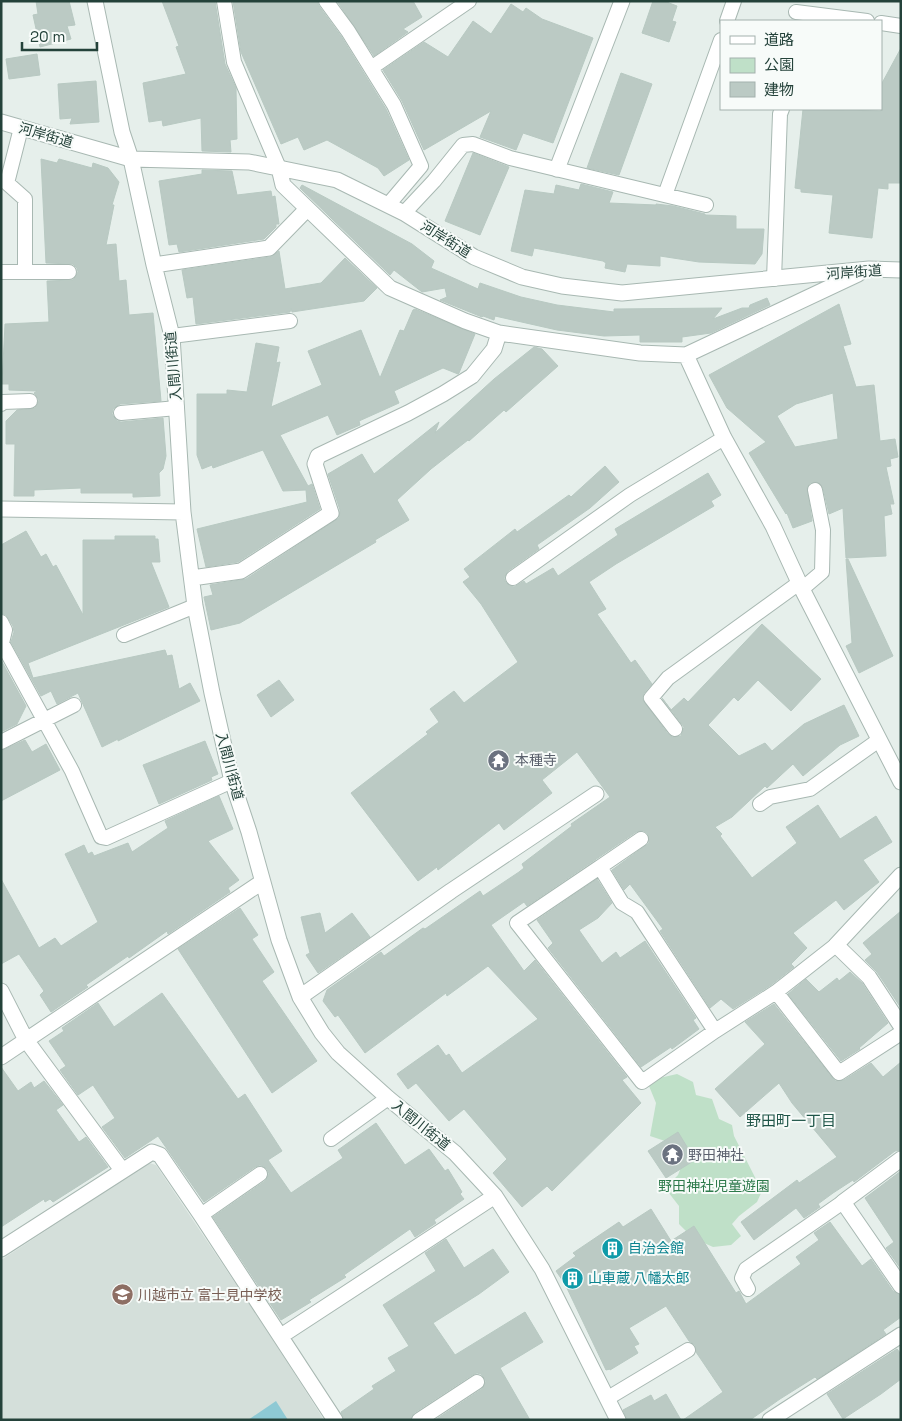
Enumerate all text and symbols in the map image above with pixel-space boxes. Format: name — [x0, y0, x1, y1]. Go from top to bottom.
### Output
scale bar — [22, 20, 98, 52]
legend — [720, 20, 882, 110]
text: 20 m — [30, 27, 65, 46]
text: 道路 — [764, 30, 794, 49]
text: 公園 — [764, 55, 794, 74]
text: 建物 — [764, 80, 794, 99]
street label: 河岸街道 — [17, 119, 75, 151]
street label: 河岸街道 — [417, 217, 475, 261]
street label: 河岸街道 — [825, 261, 883, 283]
street label: 入間川街道 — [161, 330, 185, 402]
street label: 入間川街道 — [212, 730, 248, 802]
temple icon: 本種寺 — [487, 748, 511, 772]
place label: 本種寺 — [515, 751, 557, 769]
street label: 入間川街道 — [388, 1096, 454, 1154]
district label: 野田町一丁目 — [746, 1111, 836, 1130]
temple icon: 野田神社 — [660, 1143, 684, 1167]
place label: 野田神社 — [688, 1146, 744, 1164]
park label: 野田神社児童遊園 — [658, 1177, 770, 1195]
building icon: 自治会館 — [600, 1236, 624, 1260]
place label: 自治会館 — [628, 1239, 684, 1257]
building icon: 山車蔵 八幡太郎 — [560, 1266, 584, 1290]
place label: 山車蔵 八幡太郎 — [588, 1269, 690, 1287]
school or university icon: 川越市立 富士見中学校 — [110, 1283, 134, 1307]
place label: 川越市立 富士見中学校 — [138, 1286, 282, 1304]

